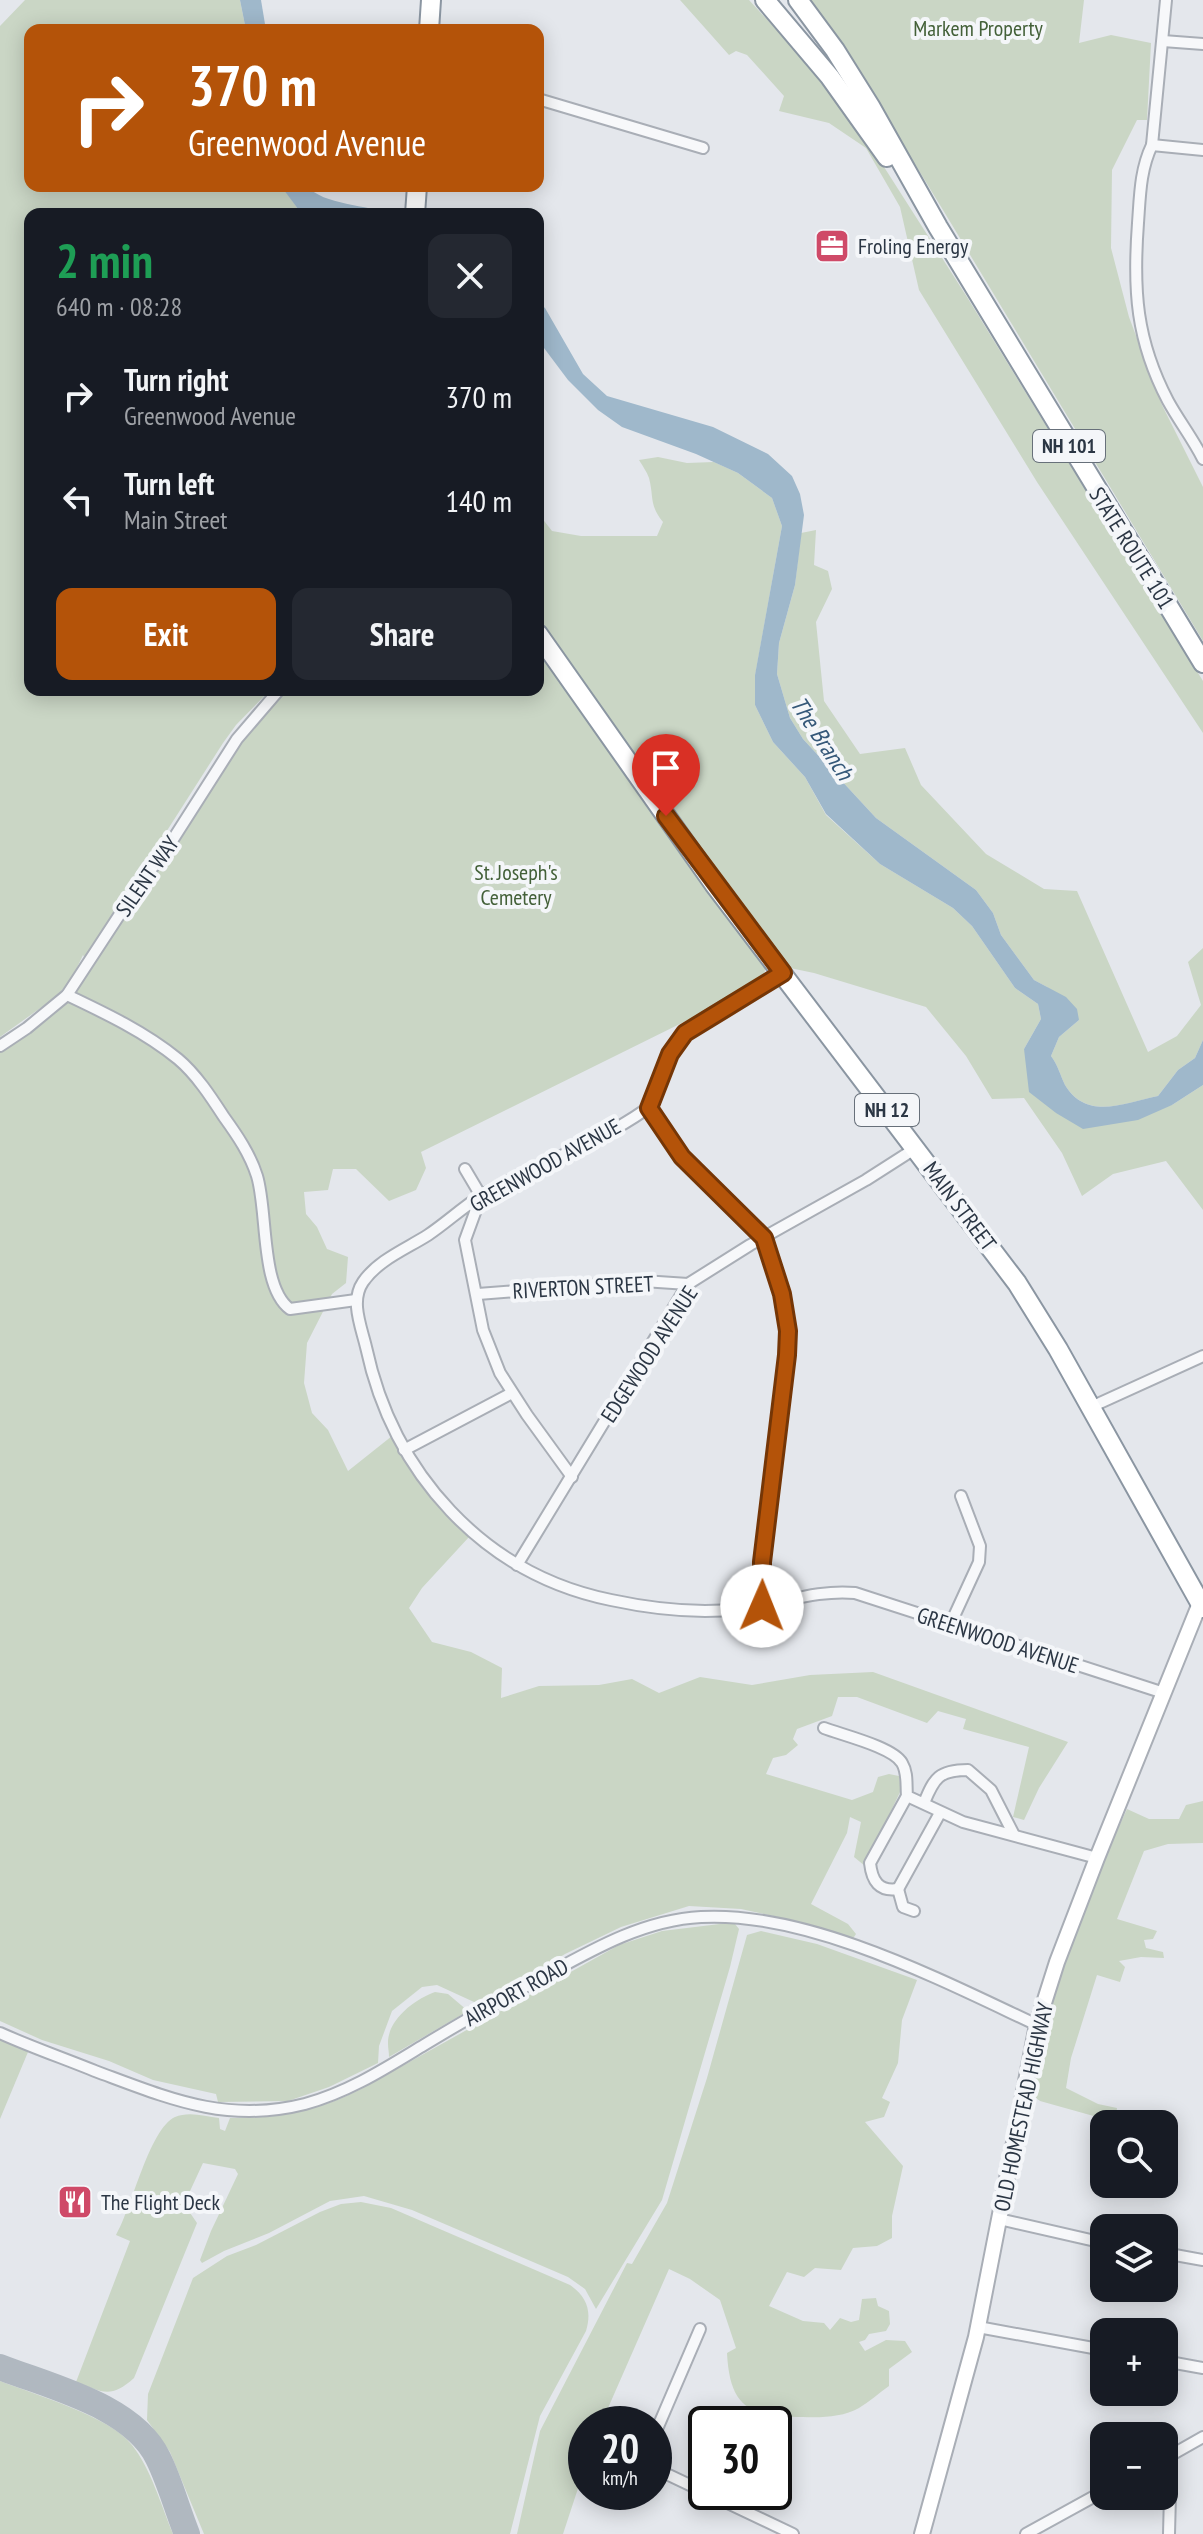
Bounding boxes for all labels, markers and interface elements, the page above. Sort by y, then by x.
park label: Markem Property [913,14,1043,42]
text: 370 m [188,49,317,121]
icon: right [56,56,160,160]
text: Greenwood Avenue [188,119,426,166]
office icon: Froling Energy [813,227,851,265]
text: 2 min [56,229,153,291]
place label: Froling Energy [858,232,969,260]
button: close [428,234,512,318]
text: 640 m · 08:28 [56,290,182,323]
text: Turn right [124,360,228,399]
icon: right [56,374,100,418]
text: 370 m [446,377,512,416]
text: Greenwood Avenue [124,399,296,432]
road number: NH 101 [1033,430,1105,462]
text: Turn left [124,464,214,503]
icon: left [56,478,100,522]
text: 140 m [446,481,512,520]
street label: STATE ROUTE 101 [1083,482,1181,614]
text: Main Street [124,503,227,536]
button: Exit [56,588,276,680]
button: Share [292,588,512,680]
water label: The Branch [784,690,861,787]
pin [632,734,700,816]
icon: arrive [644,746,688,790]
street label: SILENT WAY [109,830,185,922]
park label: St. Joseph's Cemetery [474,858,558,911]
road number: NH 12 [855,1094,919,1126]
street label: GREENWOOD AVENUE [465,1112,625,1218]
street label: MAIN STREET [917,1156,1003,1256]
street label: RIVERTON STREET [512,1269,654,1305]
street label: EDGEWOOD AVENUE [594,1280,704,1428]
position arrow [720,1564,804,1648]
street label: GREENWOOD AVENUE [914,1601,1082,1679]
street label: AIRPORT ROAD [459,1952,573,2032]
street label: OLD HOMESTEAD HIGHWAY [987,2000,1059,2214]
map controls [1090,2110,1178,2510]
button: search [1090,2110,1178,2198]
restaurant icon: The Flight Deck [56,2183,94,2221]
place label: The Flight Deck [101,2188,220,2216]
button: layers [1090,2214,1178,2302]
button: + [1090,2318,1178,2406]
speed limit sign: 30 [688,2406,792,2510]
text: 20 [601,2422,639,2474]
button: − [1090,2422,1178,2510]
text: km/h [602,2465,638,2491]

